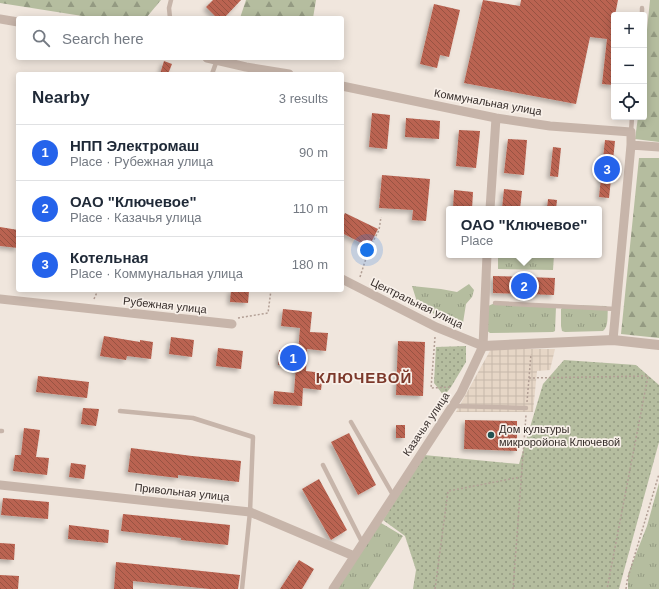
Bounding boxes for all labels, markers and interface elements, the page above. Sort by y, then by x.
map controls [611,12,647,120]
button: + [611,12,647,48]
search box [16,16,344,60]
icon: search [30,27,52,49]
text: Search here [62,30,144,47]
button: − [611,48,647,84]
button: locate [611,84,647,120]
street label: Коммунальная улица [433,87,544,118]
text: Nearby [32,88,90,107]
text: 3 results [279,91,328,106]
text: НПП Электромаш [70,137,199,154]
text: 1 [41,145,49,160]
text: 90 m [299,145,328,160]
text: Place · Рубежная улица [70,154,213,169]
pin: 3 [594,154,620,184]
text: ОАО "Ключевое" [70,193,197,210]
text: 2 [41,201,49,216]
text: 110 m [293,201,328,216]
popup [446,206,602,258]
text: Place · Казачья улица [70,210,202,225]
text: ОАО "Ключевое" [461,216,587,233]
text: Place [461,233,493,248]
your location [357,240,377,260]
text: Котельная [70,249,149,266]
text: 3 [41,257,49,272]
text: 180 m [292,257,328,272]
text: Place · Коммунальная улица [70,266,243,281]
pin: 2 [511,271,537,301]
street label: Центральная улица [369,275,466,331]
street label: Рубежная улица [123,295,208,315]
pin: 1 [280,343,306,373]
district label: КЛЮЧЕВОЙ [316,369,412,386]
street label: Казачья улица [400,389,452,458]
place label: Дом культуры микроройона Ключевой [499,423,620,448]
marker: Дом культуры микроройона Ключевой [486,430,496,440]
street label: Привольная улица [134,481,231,503]

